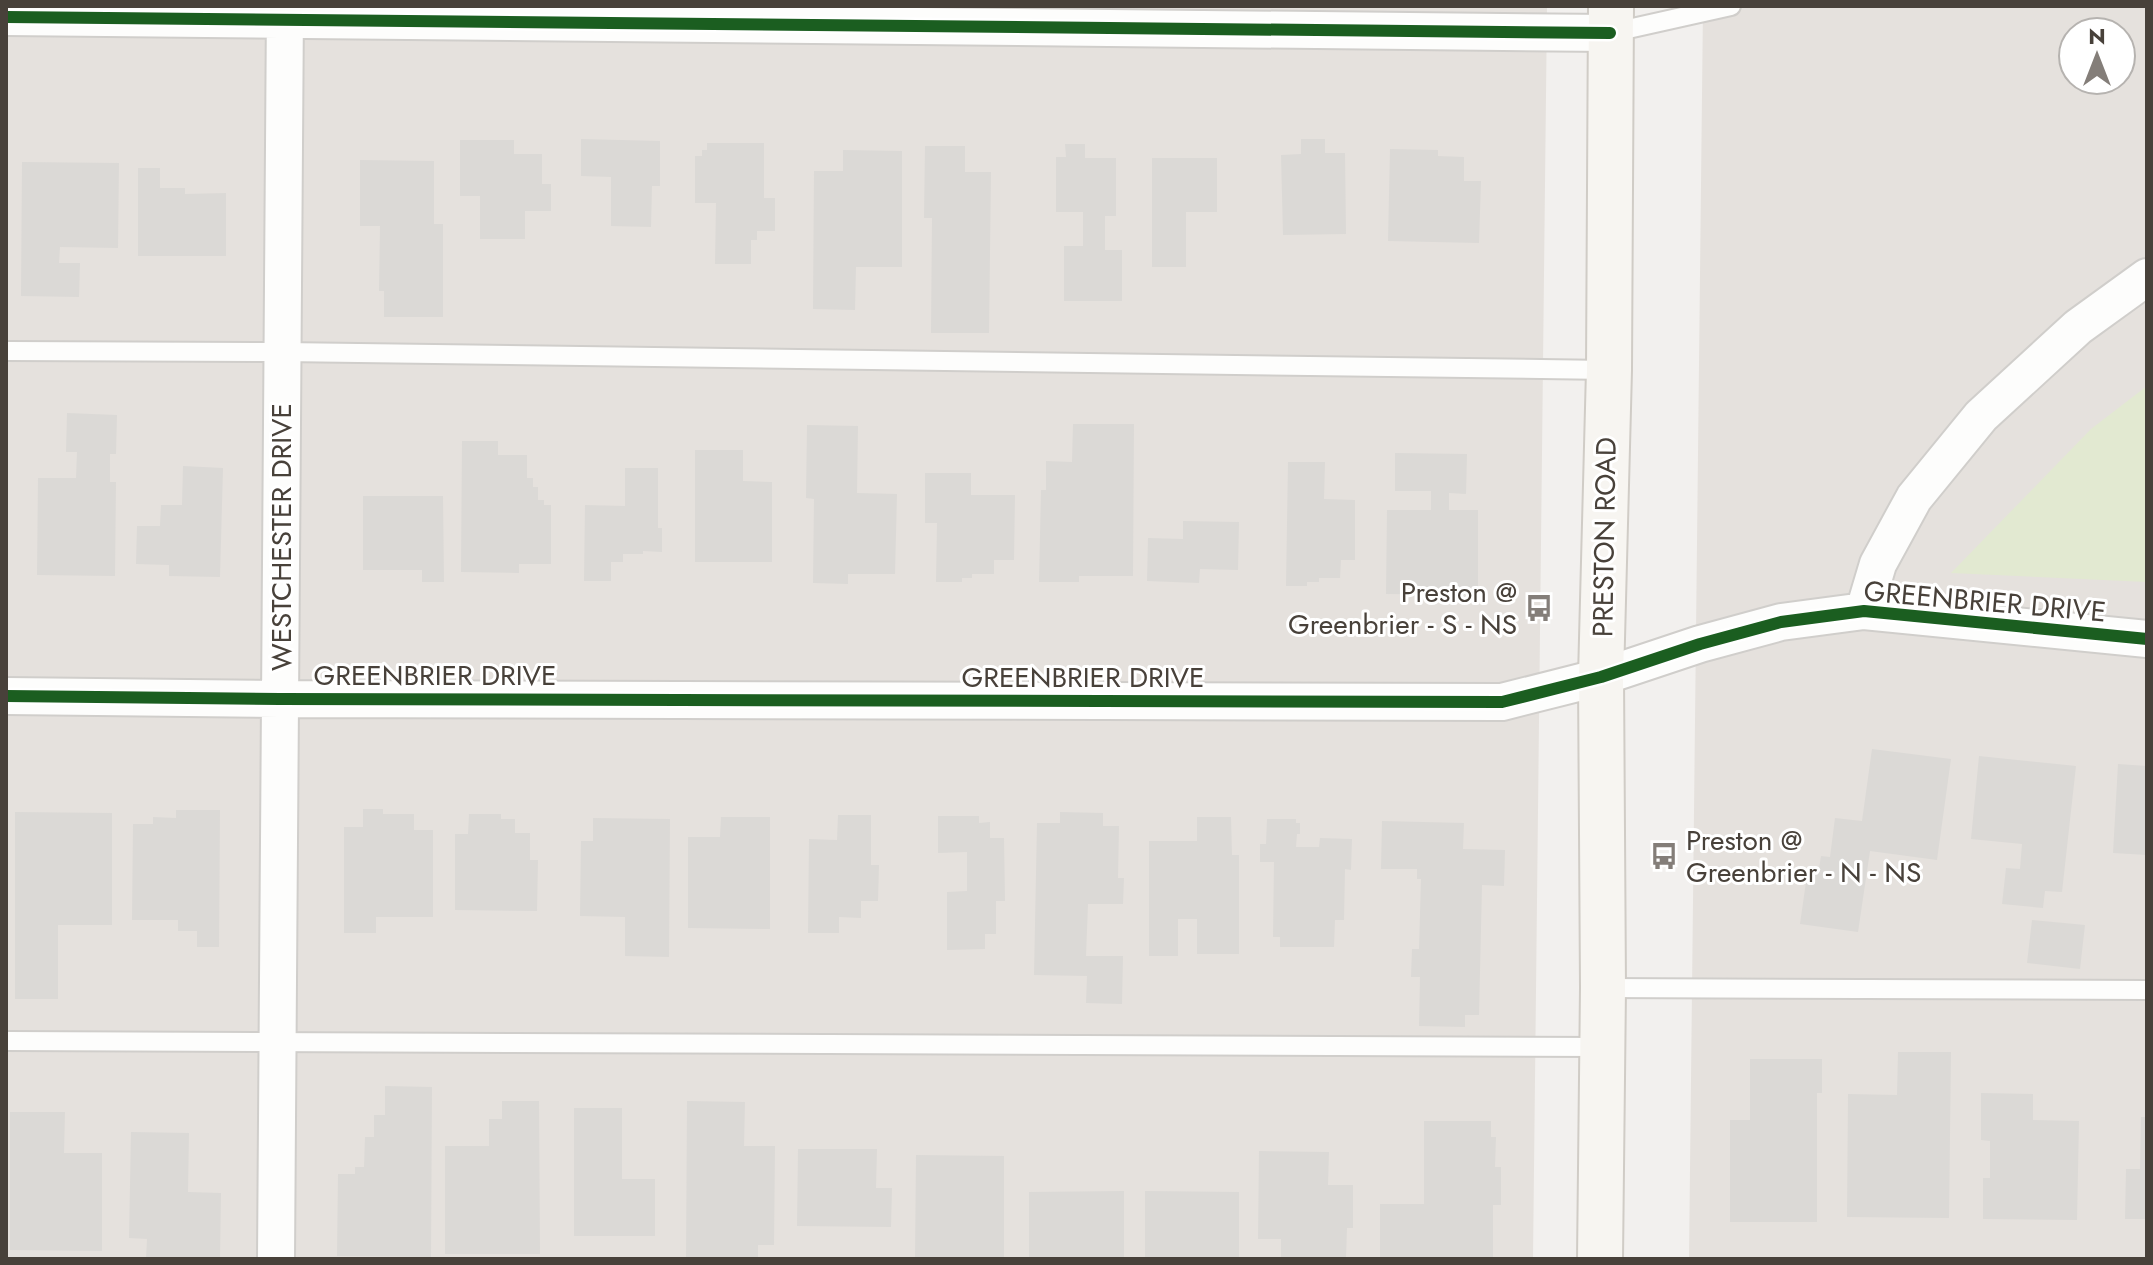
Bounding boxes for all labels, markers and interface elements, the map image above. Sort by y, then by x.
north arrow [2057,16,2137,96]
text: N [2088,20,2106,52]
street label: WESTCHESTER DRIVE [261,403,302,671]
street label: PRESTON ROAD [1582,437,1627,637]
street label: GREENBRIER DRIVE [1862,570,2108,633]
place label: Preston @ Greenbrier - S - NS [1288,572,1517,645]
bus stop icon: Preston @ Greenbrier - S - NS [1524,593,1554,623]
street label: GREENBRIER DRIVE [314,655,557,696]
street label: GREENBRIER DRIVE [962,657,1205,698]
place label: Preston @ Greenbrier - N - NS [1686,820,1921,893]
bus stop icon: Preston @ Greenbrier - N - NS [1649,841,1679,871]

